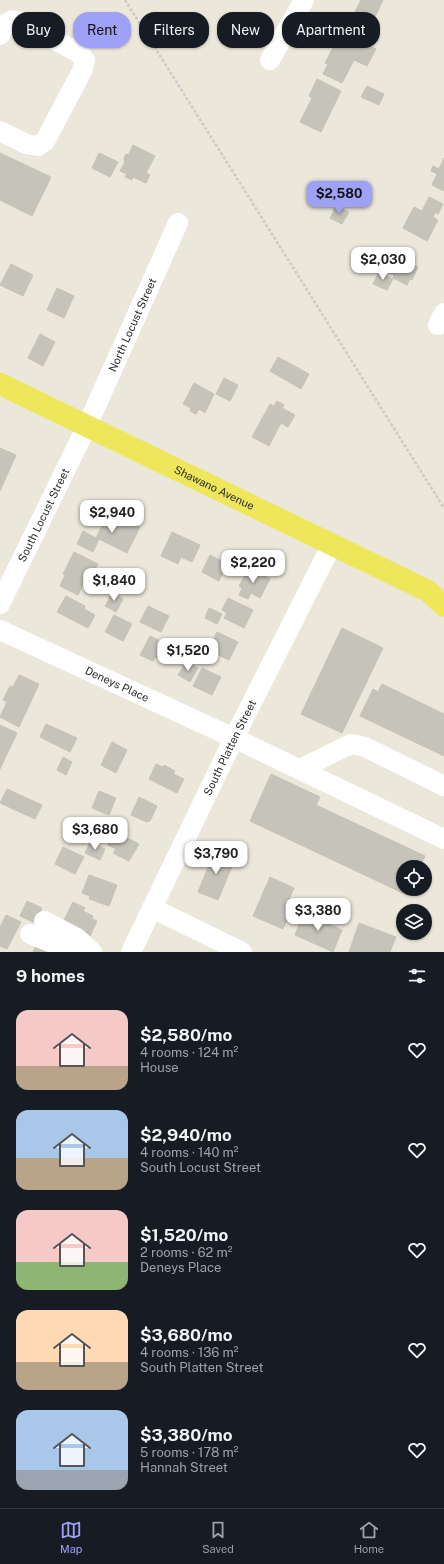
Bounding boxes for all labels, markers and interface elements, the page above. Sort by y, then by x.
chip: Buy [12,12,65,48]
chip: Rent [73,12,131,48]
chip: Filters [139,12,209,48]
chip: New [217,12,274,48]
chip: Apartment [282,12,380,48]
pin: $2,580 [306,181,372,215]
text: $2,580 [316,186,362,201]
pin: $2,030 [350,247,416,281]
text: $2,030 [360,252,406,267]
street label: North Locust Street [106,276,159,373]
street label: Shawano Avenue [172,463,256,512]
street label: South Locust Street [16,466,71,564]
pin: $2,940 [79,500,145,534]
text: $2,940 [89,505,135,520]
pin: $2,220 [220,550,286,584]
text: $2,220 [230,555,276,570]
pin: $1,840 [81,568,147,602]
text: $1,840 [92,573,136,588]
pin: $1,520 [155,638,221,672]
text: $1,520 [166,643,210,658]
street label: Deneys Place [83,664,151,704]
street label: South Platten Street [201,698,258,797]
pin: $3,680 [62,817,128,851]
text: $3,680 [72,822,118,837]
pin: $3,790 [183,841,249,875]
text: $3,790 [194,846,238,861]
map controls [396,860,432,940]
button: locate [396,860,432,896]
pin: $3,380 [285,898,351,932]
text: $3,380 [295,903,341,918]
button: layers [396,904,432,940]
icon: filters [406,965,428,987]
text: 9 homes [16,966,85,986]
text: $2,580/mo [140,1025,232,1045]
icon: home [48,1026,96,1074]
icon: heart [406,1039,428,1061]
text: 4 rooms · 124 m² [140,1045,238,1060]
text: House [140,1060,179,1075]
text: $2,940/mo [140,1125,232,1145]
icon: home [48,1126,96,1174]
icon: heart [406,1139,428,1161]
text: 4 rooms · 140 m² [140,1145,239,1160]
text: South Locust Street [140,1160,261,1175]
text: $1,520/mo [140,1225,228,1245]
icon: home [48,1226,96,1274]
icon: heart [406,1239,428,1261]
text: 2 rooms · 62 m² [140,1245,233,1260]
text: Deneys Place [140,1260,221,1275]
text: $3,680/mo [140,1325,233,1345]
icon: home [48,1326,96,1374]
icon: heart [406,1339,428,1361]
text: 4 rooms · 136 m² [140,1345,239,1360]
text: South Platten Street [140,1360,264,1375]
text: $3,380/mo [140,1425,233,1445]
icon: home [48,1426,96,1474]
icon: heart [406,1439,428,1461]
text: 5 rooms · 178 m² [140,1445,239,1460]
text: Hannah Street [140,1460,228,1475]
tab: Map [60,1519,82,1555]
tab: Saved [202,1519,234,1555]
tab: Home [354,1519,384,1555]

